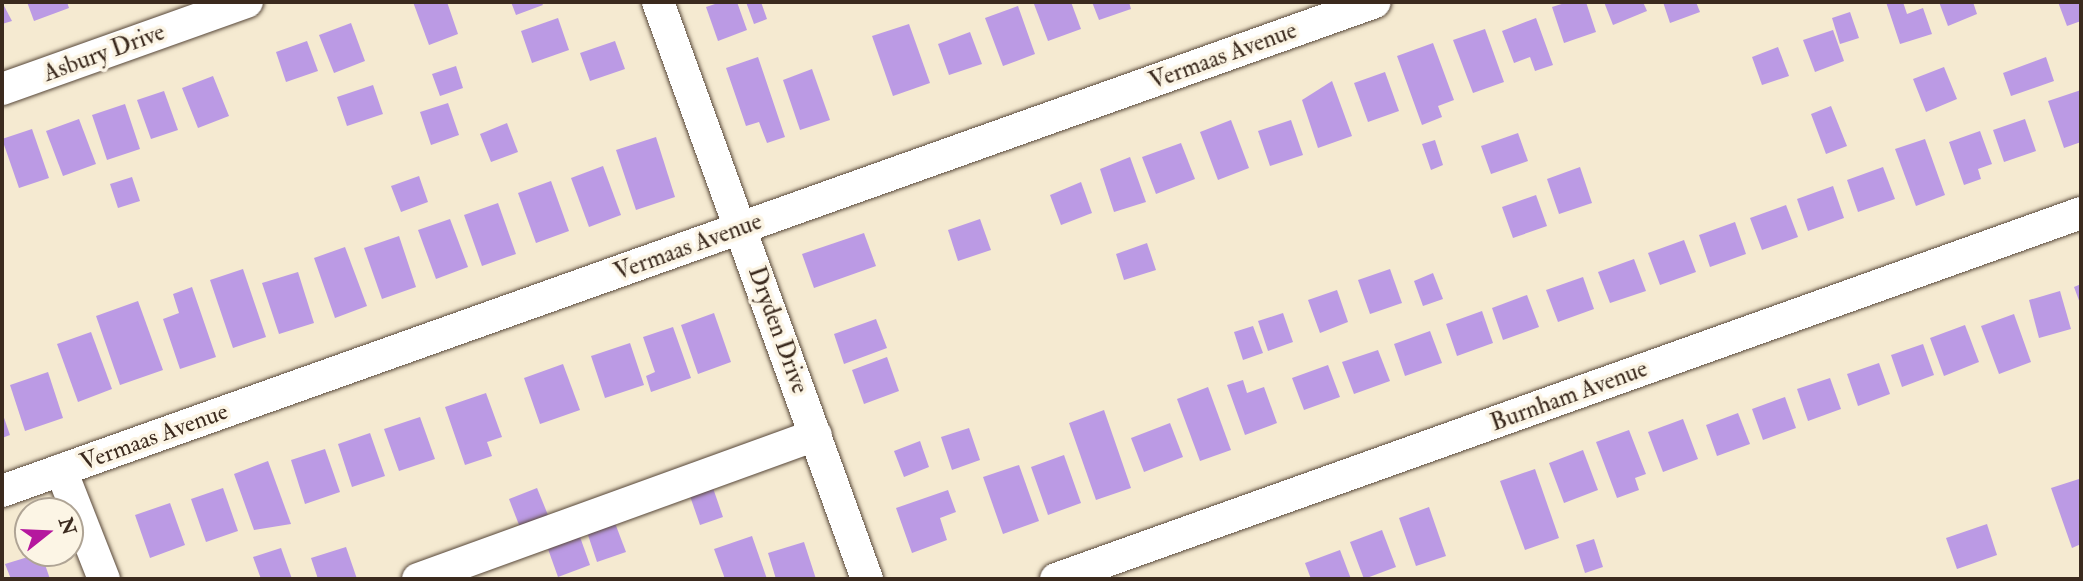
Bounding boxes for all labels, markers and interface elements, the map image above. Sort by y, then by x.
street label: Vermaas Avenue [1145,16,1301,96]
street label: Asbury Drive [39,18,169,88]
street label: Vermaas Avenue [610,207,766,287]
street label: Dryden Drive [742,263,814,397]
street label: Burnham Avenue [1487,354,1651,438]
street label: Vermaas Avenue [76,397,232,477]
north arrow [14,497,84,567]
text: N [53,514,81,538]

